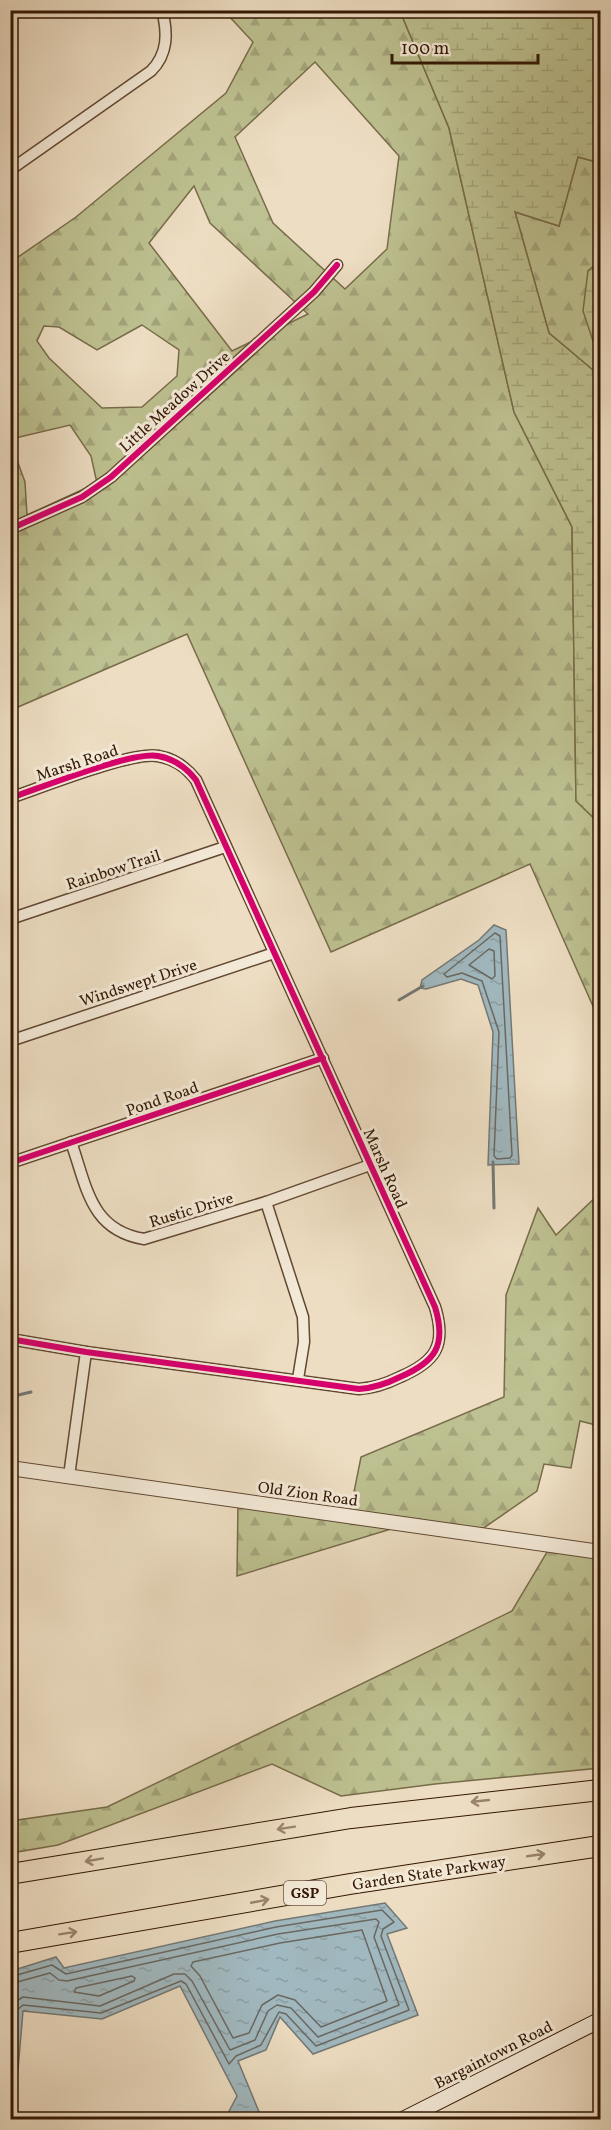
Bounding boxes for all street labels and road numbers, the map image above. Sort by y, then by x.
street label: Little Meadow Drive [115,347,236,458]
street label: Marsh Road [34,740,122,788]
street label: Rainbow Trail [64,845,164,897]
street label: Windswept Drive [77,955,200,1013]
street label: Pond Road [123,1077,202,1123]
street label: Marsh Road [357,1125,412,1212]
street label: Rustic Drive [147,1188,236,1234]
street label: Old Zion Road [256,1477,359,1513]
street label: Garden State Parkway [351,1851,508,1897]
road number: GSP [284,1881,326,1905]
street label: Bargaintown Road [431,2016,557,2095]

